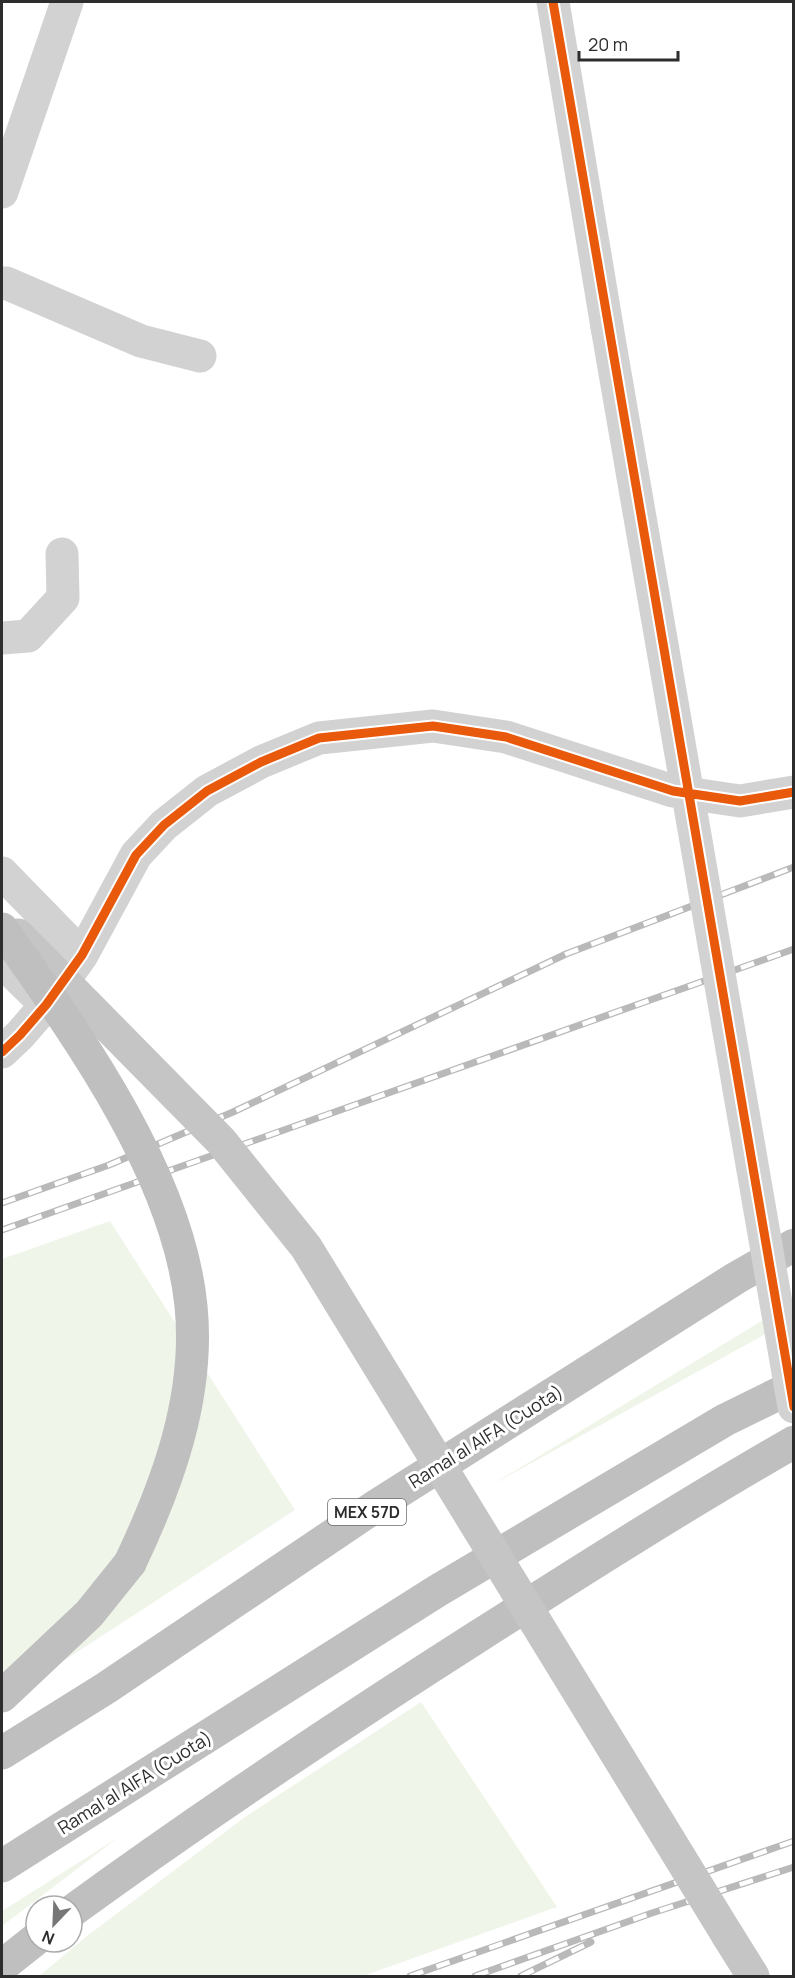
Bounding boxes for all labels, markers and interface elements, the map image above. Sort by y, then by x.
scale bar [579,24,678,62]
text: 20 m [588,32,628,56]
street label: Ramal al AIFA (Cuota) [404,1379,567,1493]
road number: MEX 57D [328,1499,406,1525]
street label: Ramal al AIFA (Cuota) [53,1725,216,1839]
north arrow [24,1894,84,1954]
text: N [39,1925,58,1950]

